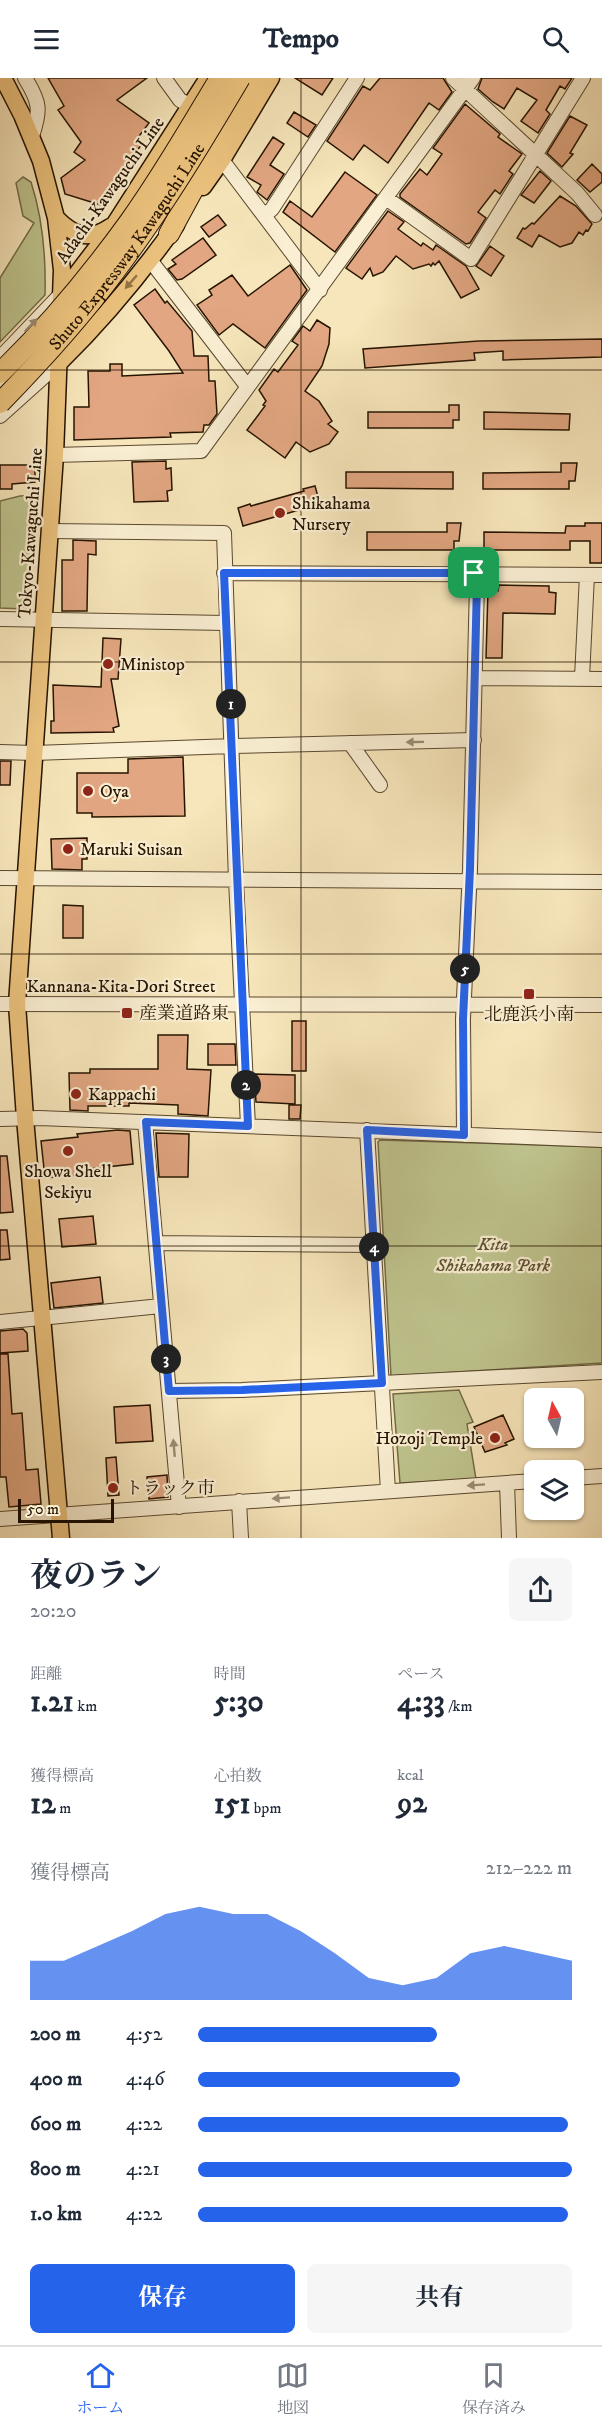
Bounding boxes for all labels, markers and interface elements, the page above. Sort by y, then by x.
text: Tempo [263,22,339,56]
icon: menu [30,23,63,56]
icon: search [539,23,572,56]
street label: Adachi-Kawaguchi Line [52,113,170,268]
street label: Shuto Expressway Kawaguchi Line [45,139,210,355]
one-way arrow [125,274,138,289]
one-way arrow [24,319,38,333]
street label: Tokyo-Kawaguchi Line [14,447,48,619]
place label: Shikahama Nursery [292,493,371,536]
marker: Shikahama Nursery [273,506,287,520]
pin [448,547,499,598]
icon: arrive [457,556,490,589]
place label: Ministop [120,654,185,676]
marker: Ministop [101,657,115,671]
pin: 1 [216,689,246,719]
text: 1 [228,694,234,714]
one-way arrow [406,737,425,746]
place label: Oya [100,781,129,803]
marker: Oya [81,784,95,798]
place label: Maruki Suisan [80,839,183,861]
marker: Maruki Suisan [61,842,75,856]
pin: 5 [450,954,480,984]
text: 5 [461,959,469,979]
street label: Kannana-Kita-Dori Street [27,976,216,998]
marker: 北鹿浜小南 [522,987,536,1001]
place label: 産業道路東 [139,1003,229,1025]
place label: 北鹿浜小南 [484,1004,574,1026]
marker: 産業道路東 [120,1006,134,1020]
pin: 2 [231,1070,261,1100]
text: 2 [242,1075,250,1095]
place label: Kappachi [88,1084,156,1106]
marker: Kappachi [69,1087,83,1101]
marker: Showa Shell Sekiyu [61,1144,75,1158]
place label: Showa Shell Sekiyu [24,1161,112,1204]
pin: 4 [359,1232,389,1262]
park label: Kita Shikahama Park [435,1234,550,1277]
text: 4 [369,1237,379,1257]
pin: 3 [151,1344,181,1374]
text: 3 [163,1349,169,1369]
north arrow [524,1388,584,1448]
map controls [524,1388,584,1520]
place label: Hozoji Temple [376,1428,483,1450]
marker: Hozoji Temple [488,1431,502,1445]
one-way arrow [169,1439,179,1458]
button: layers [524,1460,584,1520]
place label: トラック市 [125,1478,215,1500]
one-way arrow [466,1480,485,1490]
marker: トラック市 [106,1481,120,1495]
one-way arrow [272,1493,291,1503]
scale bar [18,1496,114,1524]
text: 50 m [27,1499,59,1519]
text: 夜のラン [30,1556,162,1597]
button: share [509,1558,572,1621]
text: 20:20 [30,1599,76,1624]
text: 距離 [30,1664,62,1684]
text: 時間 [214,1664,246,1684]
text: ペース [397,1664,445,1684]
text: 1.21 [30,1684,74,1721]
text: 5:30 [214,1684,264,1721]
text: 4:33 [397,1684,445,1721]
text: km [74,1696,97,1716]
text: /km [445,1696,473,1716]
text: kcal [397,1765,424,1785]
text: 獲得標高 [30,1766,94,1786]
text: 心拍数 [214,1766,262,1786]
text: 92 [397,1785,427,1822]
text: 12 [30,1786,56,1823]
text: 151 [214,1786,250,1823]
text: m [56,1798,71,1818]
text: bpm [250,1798,281,1818]
text: 212–222 m [486,1856,572,1881]
text: 獲得標高 [30,1861,110,1886]
text: 200 m [30,2022,81,2047]
text: 4:52 [126,2022,163,2047]
text: 400 m [30,2067,82,2092]
text: 4:46 [126,2067,165,2092]
text: 600 m [30,2112,81,2137]
text: 4:22 [126,2112,162,2137]
text: 800 m [30,2157,81,2182]
text: 4:21 [126,2157,160,2182]
text: 1.0 km [30,2202,82,2227]
text: 4:22 [126,2202,162,2227]
button: 保存 [30,2264,295,2333]
button: 共有 [307,2264,572,2333]
tab: ホーム [76,2359,124,2418]
tab: 地図 [276,2359,309,2418]
tab: 保存済み [462,2359,526,2418]

